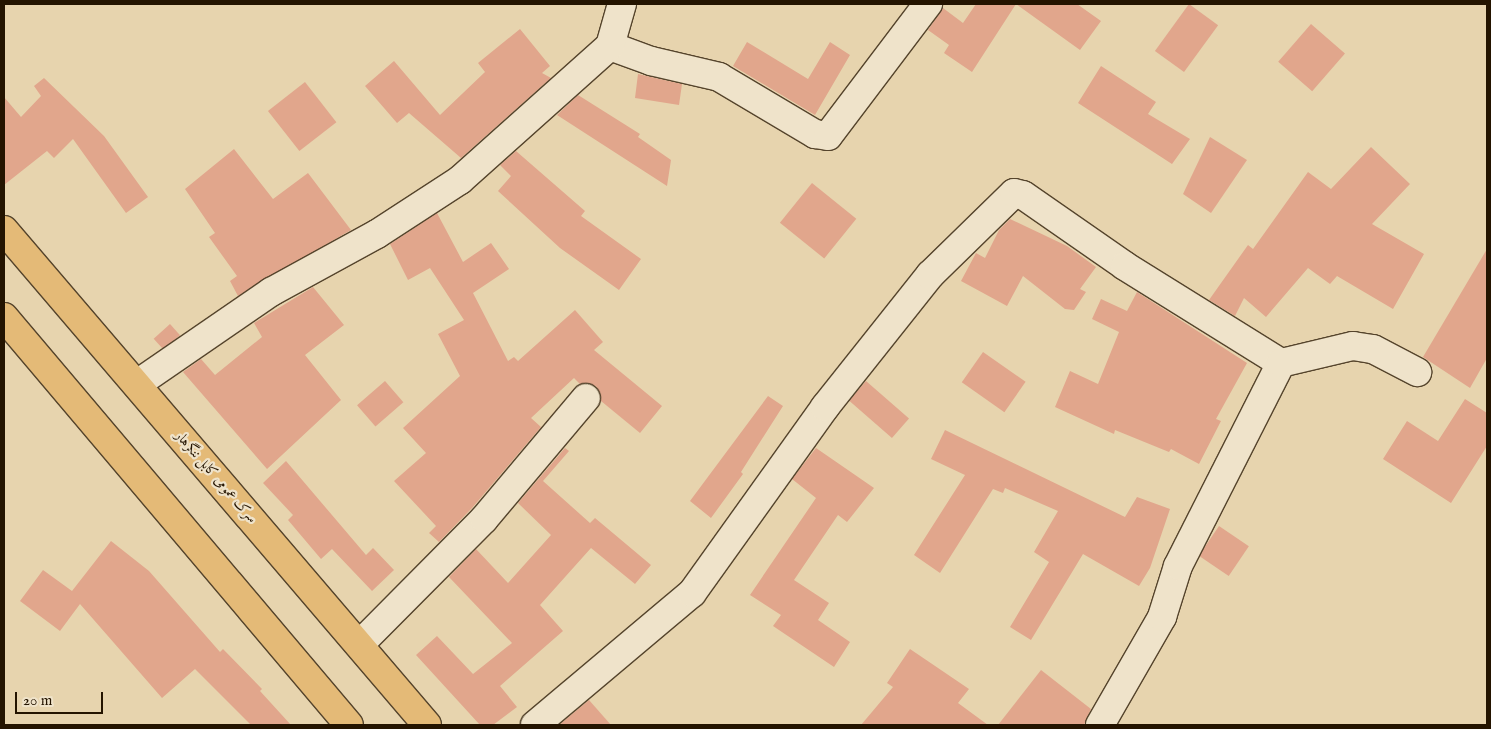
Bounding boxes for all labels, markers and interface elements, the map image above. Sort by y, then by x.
street label: سرک عمومی کابل ننگرهار [171,428,261,526]
scale bar [18,682,105,714]
text: 20 m [23,691,52,710]

